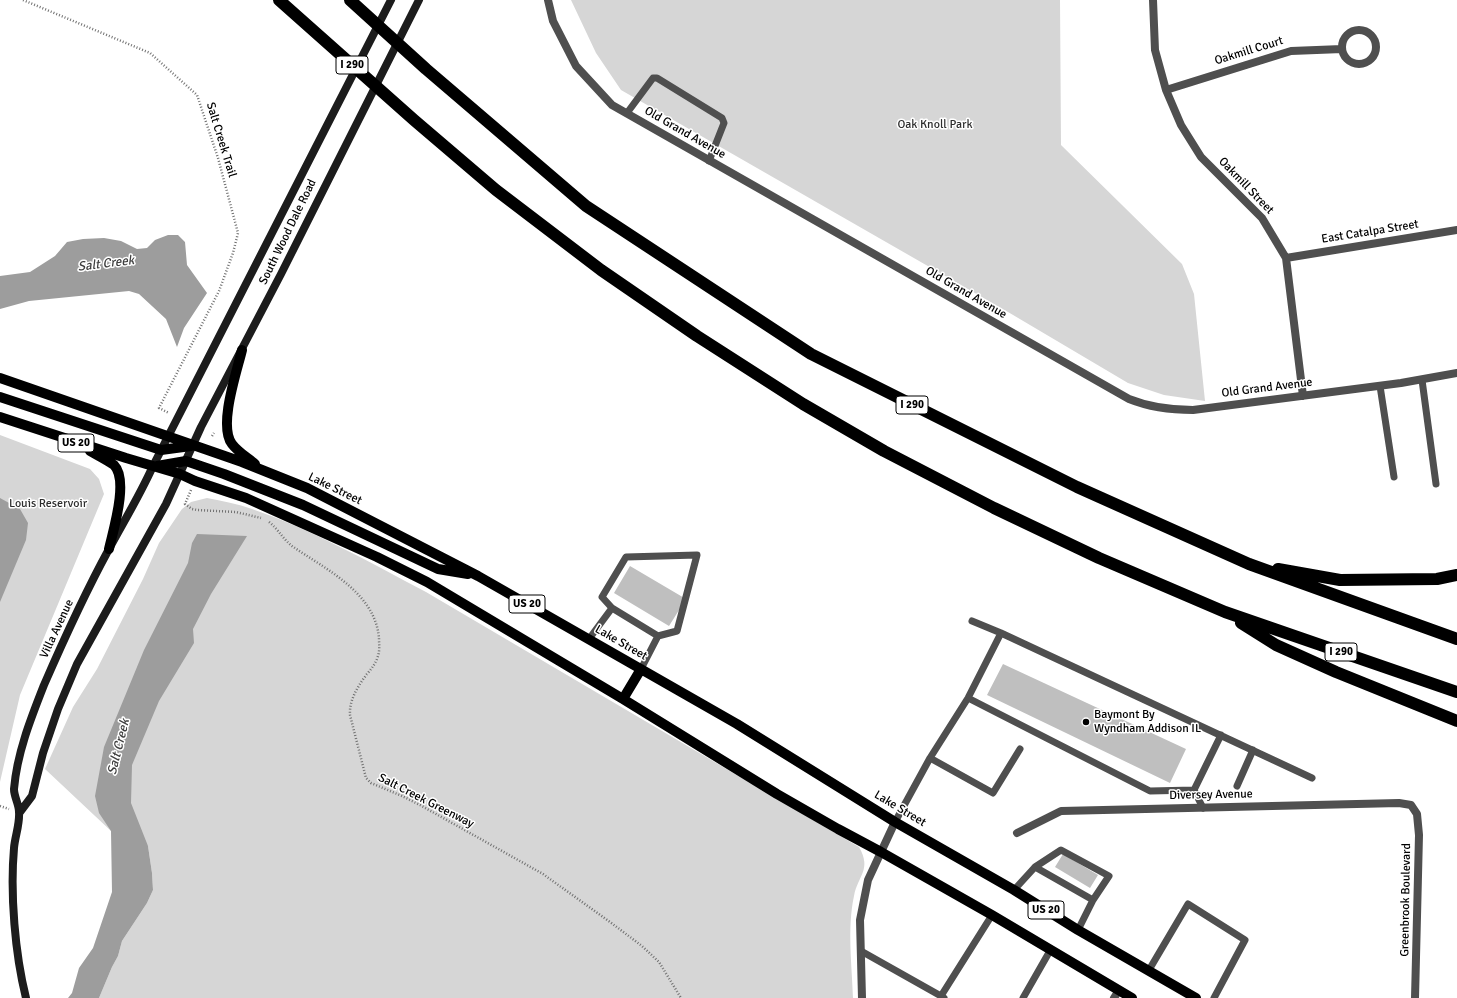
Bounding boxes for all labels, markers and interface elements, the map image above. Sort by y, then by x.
street label: Oakmill Court [1213,34,1285,68]
road number: I 290 [336,56,368,74]
street label: Salt Creek Trail [203,101,239,179]
street label: Old Grand Avenue [642,104,728,162]
park label: Oak Knoll Park [897,118,973,132]
street label: Oakmill Street [1215,155,1277,217]
street label: South Wood Dale Road [256,177,320,287]
street label: East Catalpa Street [1320,217,1420,247]
water label: Salt Creek [77,253,135,275]
street label: Old Grand Avenue [923,264,1009,322]
street label: Old Grand Avenue [1221,375,1313,401]
road number: I 290 [896,396,928,414]
road number: US 20 [58,434,94,452]
street label: Lake Street [306,470,364,508]
park label: Louis Reservoir [9,497,87,511]
road number: US 20 [509,595,545,613]
street label: Villa Avenue [37,597,77,661]
street label: Lake Street [592,622,650,664]
road number: I 290 [1325,643,1357,661]
place label: Baymont By Wyndham Addison IL [1094,708,1201,736]
marker: Baymont By Wyndham Addison IL [1081,717,1091,727]
water label: Salt Creek [105,718,133,776]
street label: Salt Creek Greenway [376,771,476,831]
street label: Diversey Avenue [1169,787,1253,803]
street label: Lake Street [871,788,929,830]
street label: Greenbrook Boulevard [1398,843,1414,957]
road number: US 20 [1028,901,1064,919]

